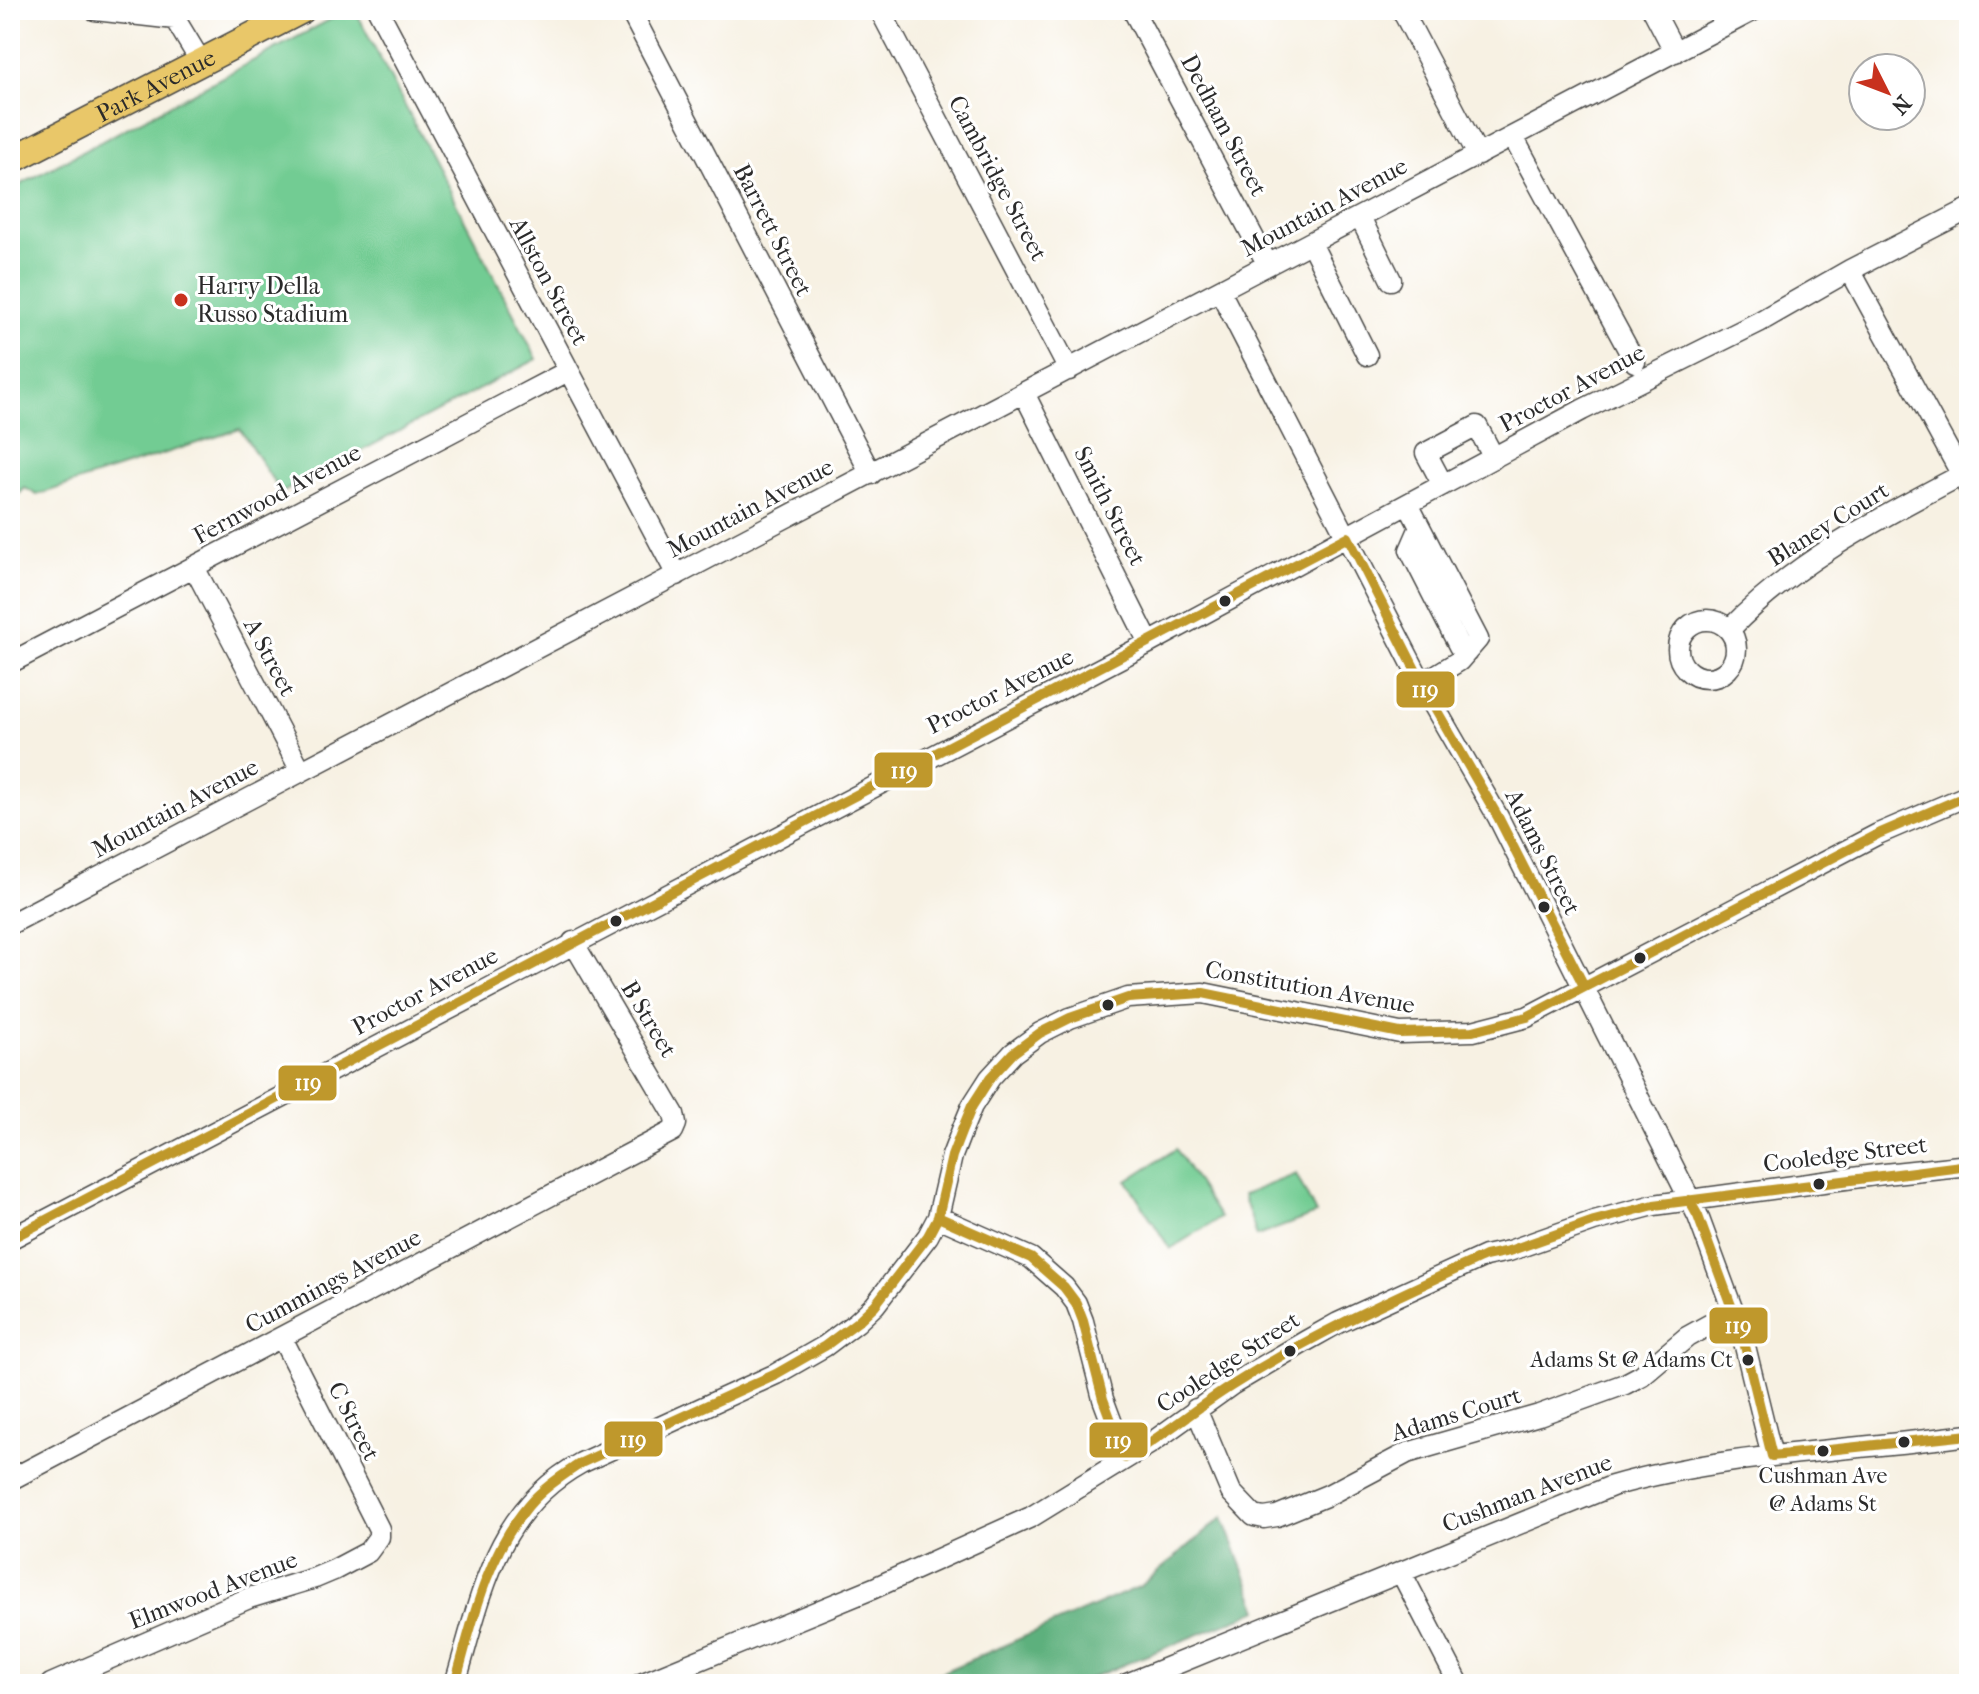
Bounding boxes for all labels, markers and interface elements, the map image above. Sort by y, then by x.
street label: Park Avenue [91,43,220,128]
street label: Dedham Street [1175,49,1273,201]
north arrow [1847,52,1927,132]
text: N [1886,90,1916,120]
street label: Cambridge Street [943,91,1053,266]
street label: Mountain Avenue [1236,151,1412,263]
street label: Barrett Street [728,159,818,301]
street label: Allston Street [503,211,595,350]
place label: Harry Della Russo Stadium [197,272,348,328]
marker: Harry Della Russo Stadium [172,291,190,309]
street label: Proctor Avenue [1494,338,1650,438]
street label: Fernwood Avenue [188,438,366,550]
street label: Smith Street [1068,442,1152,571]
street label: Mountain Avenue [662,452,838,564]
street label: Blaney Court [1762,476,1894,572]
unlabelled marker [1217,593,1233,609]
street label: A Street [237,612,302,701]
street label: Proctor Avenue [922,642,1078,740]
line badge: 119 [1395,670,1456,709]
text: 119 [1411,677,1439,703]
line badge: 119 [873,751,934,789]
street label: Mountain Avenue [87,752,263,864]
text: 119 [890,758,918,784]
street label: Adams Street [1499,784,1587,920]
unlabelled marker [1536,899,1552,915]
unlabelled marker [608,913,624,929]
street label: Proctor Avenue [347,941,503,1041]
unlabelled marker [1632,950,1648,966]
street label: Constitution Avenue [1203,955,1417,1019]
street label: B Street [615,976,683,1063]
unlabelled marker [1100,997,1116,1013]
line badge: 119 [277,1064,338,1102]
text: 119 [294,1070,322,1096]
street label: Cooledge Street [1761,1130,1929,1178]
unlabelled marker [1811,1176,1827,1192]
street label: Cummings Avenue [240,1223,426,1339]
street label: Cooledge Street [1151,1305,1305,1419]
line badge: 119 [1708,1306,1769,1345]
text: 119 [1724,1313,1752,1339]
unlabelled marker [1282,1343,1298,1359]
place label: Adams St @ Adams Ct [1529,1347,1733,1373]
marker: Adams St @ Adams Ct [1740,1352,1756,1368]
street label: C Street [322,1377,386,1465]
street label: Adams Court [1387,1381,1525,1447]
line badge: 119 [603,1420,664,1458]
line badge: 119 [1088,1421,1149,1459]
text: 119 [619,1427,647,1453]
text: 119 [1104,1428,1132,1454]
unlabelled marker [1896,1434,1912,1450]
marker: Cushman Ave @ Adams St [1815,1443,1831,1459]
street label: Cushman Avenue [1438,1448,1616,1538]
place label: Cushman Ave @ Adams St [1759,1463,1888,1517]
street label: Elmwood Avenue [125,1545,301,1635]

